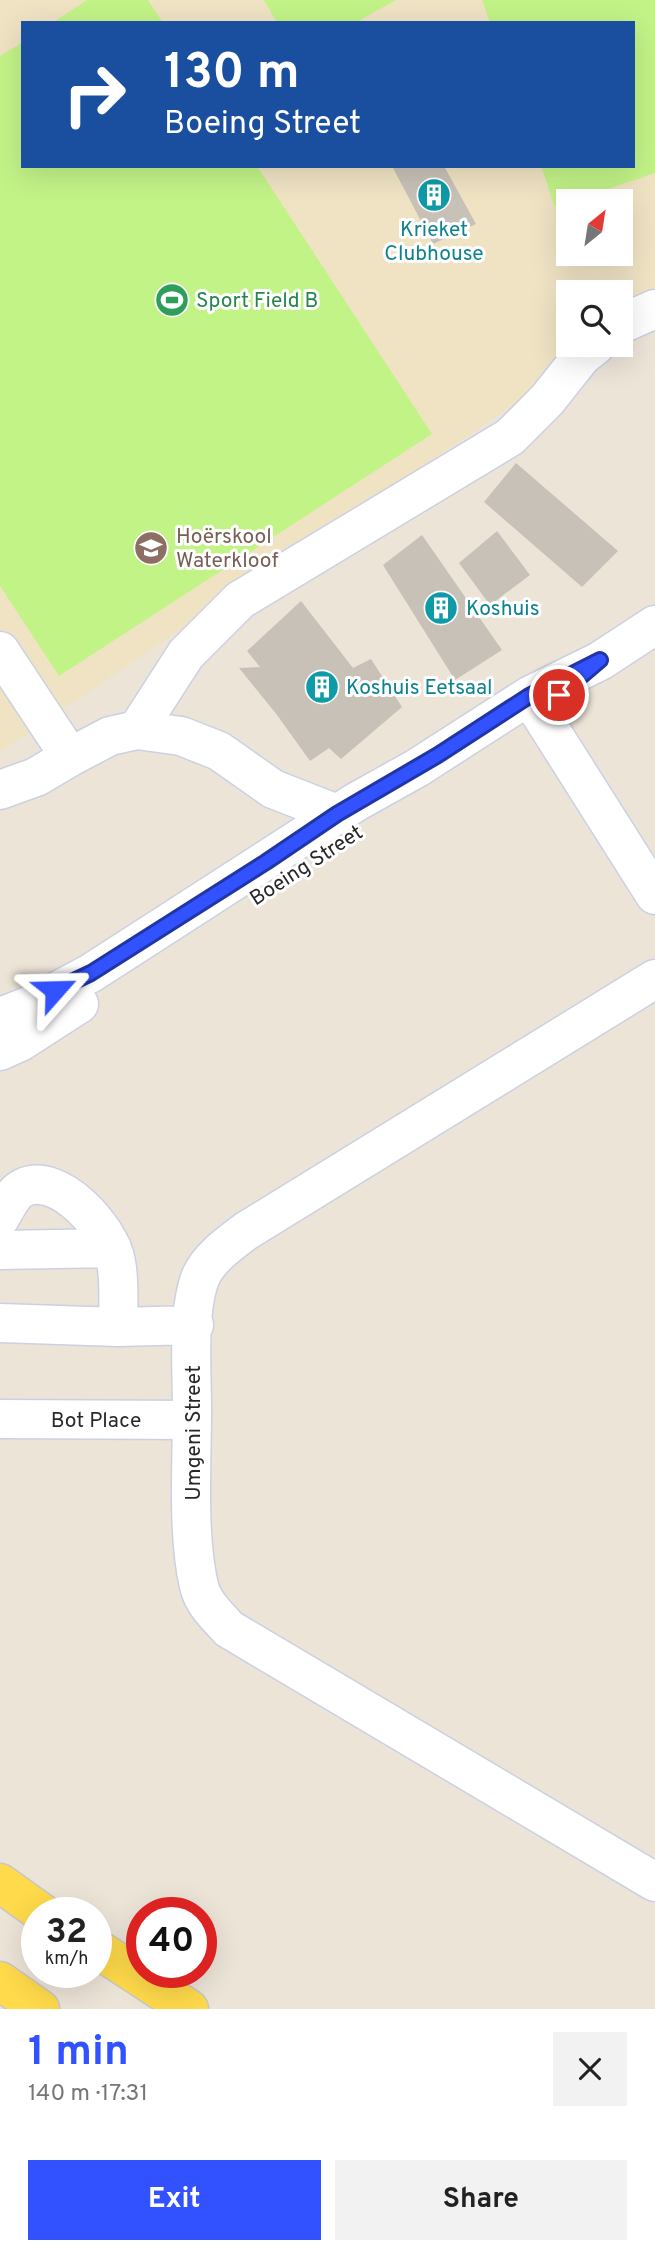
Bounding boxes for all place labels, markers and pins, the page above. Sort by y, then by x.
building icon: Krieket Clubhouse [415,176,453,214]
place label: Krieket Clubhouse [384,217,484,268]
sports icon: Sport Field B [153,281,191,319]
place label: Sport Field B [196,288,318,315]
place label: Hoërskool Waterkloof [176,524,278,575]
school or university icon: Hoërskool Waterkloof [132,529,170,567]
building icon: Koshuis [422,589,460,627]
place label: Koshuis [466,596,540,623]
pin [529,665,589,725]
building icon: Koshuis Eetsaal [303,668,341,706]
place label: Koshuis Eetsaal [346,675,492,702]

